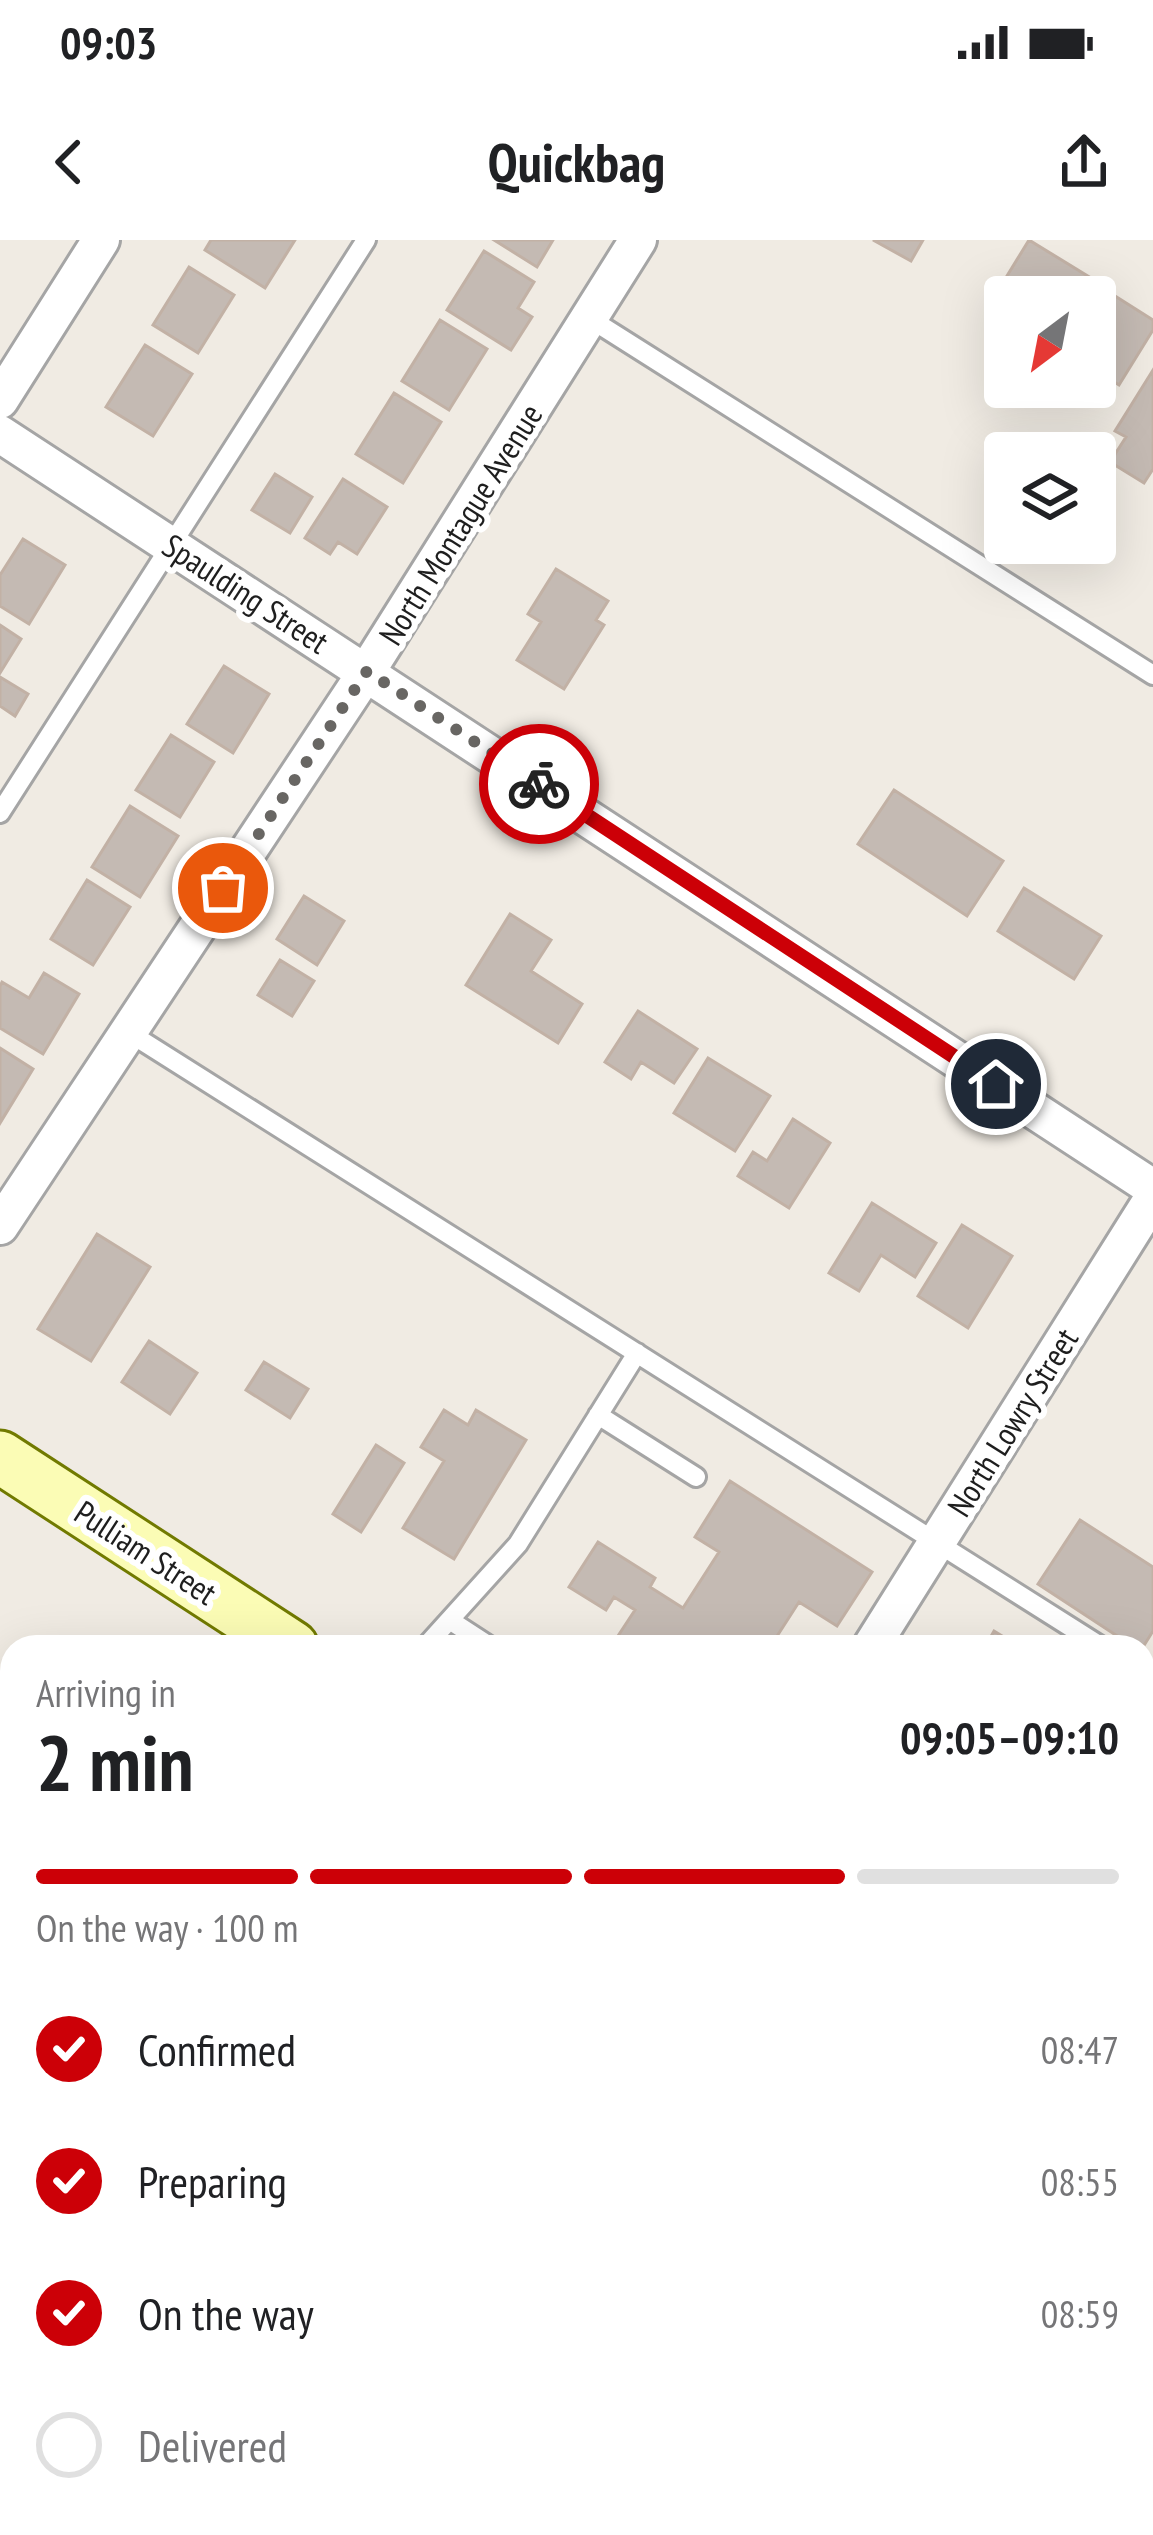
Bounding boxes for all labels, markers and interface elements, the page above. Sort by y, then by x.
text: 09:03 [60,13,157,71]
text: Quickbag [488,127,665,197]
icon: back [36,129,102,195]
icon: share [1051,129,1117,195]
north arrow [984,276,1116,408]
map controls [984,276,1116,564]
street label: North Montague Avenue [369,395,551,653]
button: layers [984,432,1116,564]
street label: Spaulding Street [155,523,337,663]
courier [479,724,599,844]
icon: bike [506,751,572,817]
pin [172,837,274,939]
icon: bag [190,855,256,921]
pin [945,1033,1047,1135]
icon: home [963,1051,1029,1117]
street label: North Lowry Street [937,1320,1087,1524]
street label: Pulliam Street [67,1490,225,1614]
text: Arriving in [36,1667,176,1718]
text: 09:05–09:10 [900,1708,1119,1766]
text: 2 min [36,1712,194,1813]
text: On the way · 100 m [36,1902,298,1953]
icon: check [36,2016,102,2082]
text: Confirmed [138,2020,296,2078]
text: 08:47 [1041,2024,1119,2075]
icon: check [36,2148,102,2214]
text: Preparing [138,2152,287,2210]
text: 08:55 [1041,2156,1119,2207]
icon: check [36,2280,102,2346]
text: On the way [138,2284,314,2342]
text: 08:59 [1041,2288,1119,2339]
text: Delivered [138,2416,287,2474]

